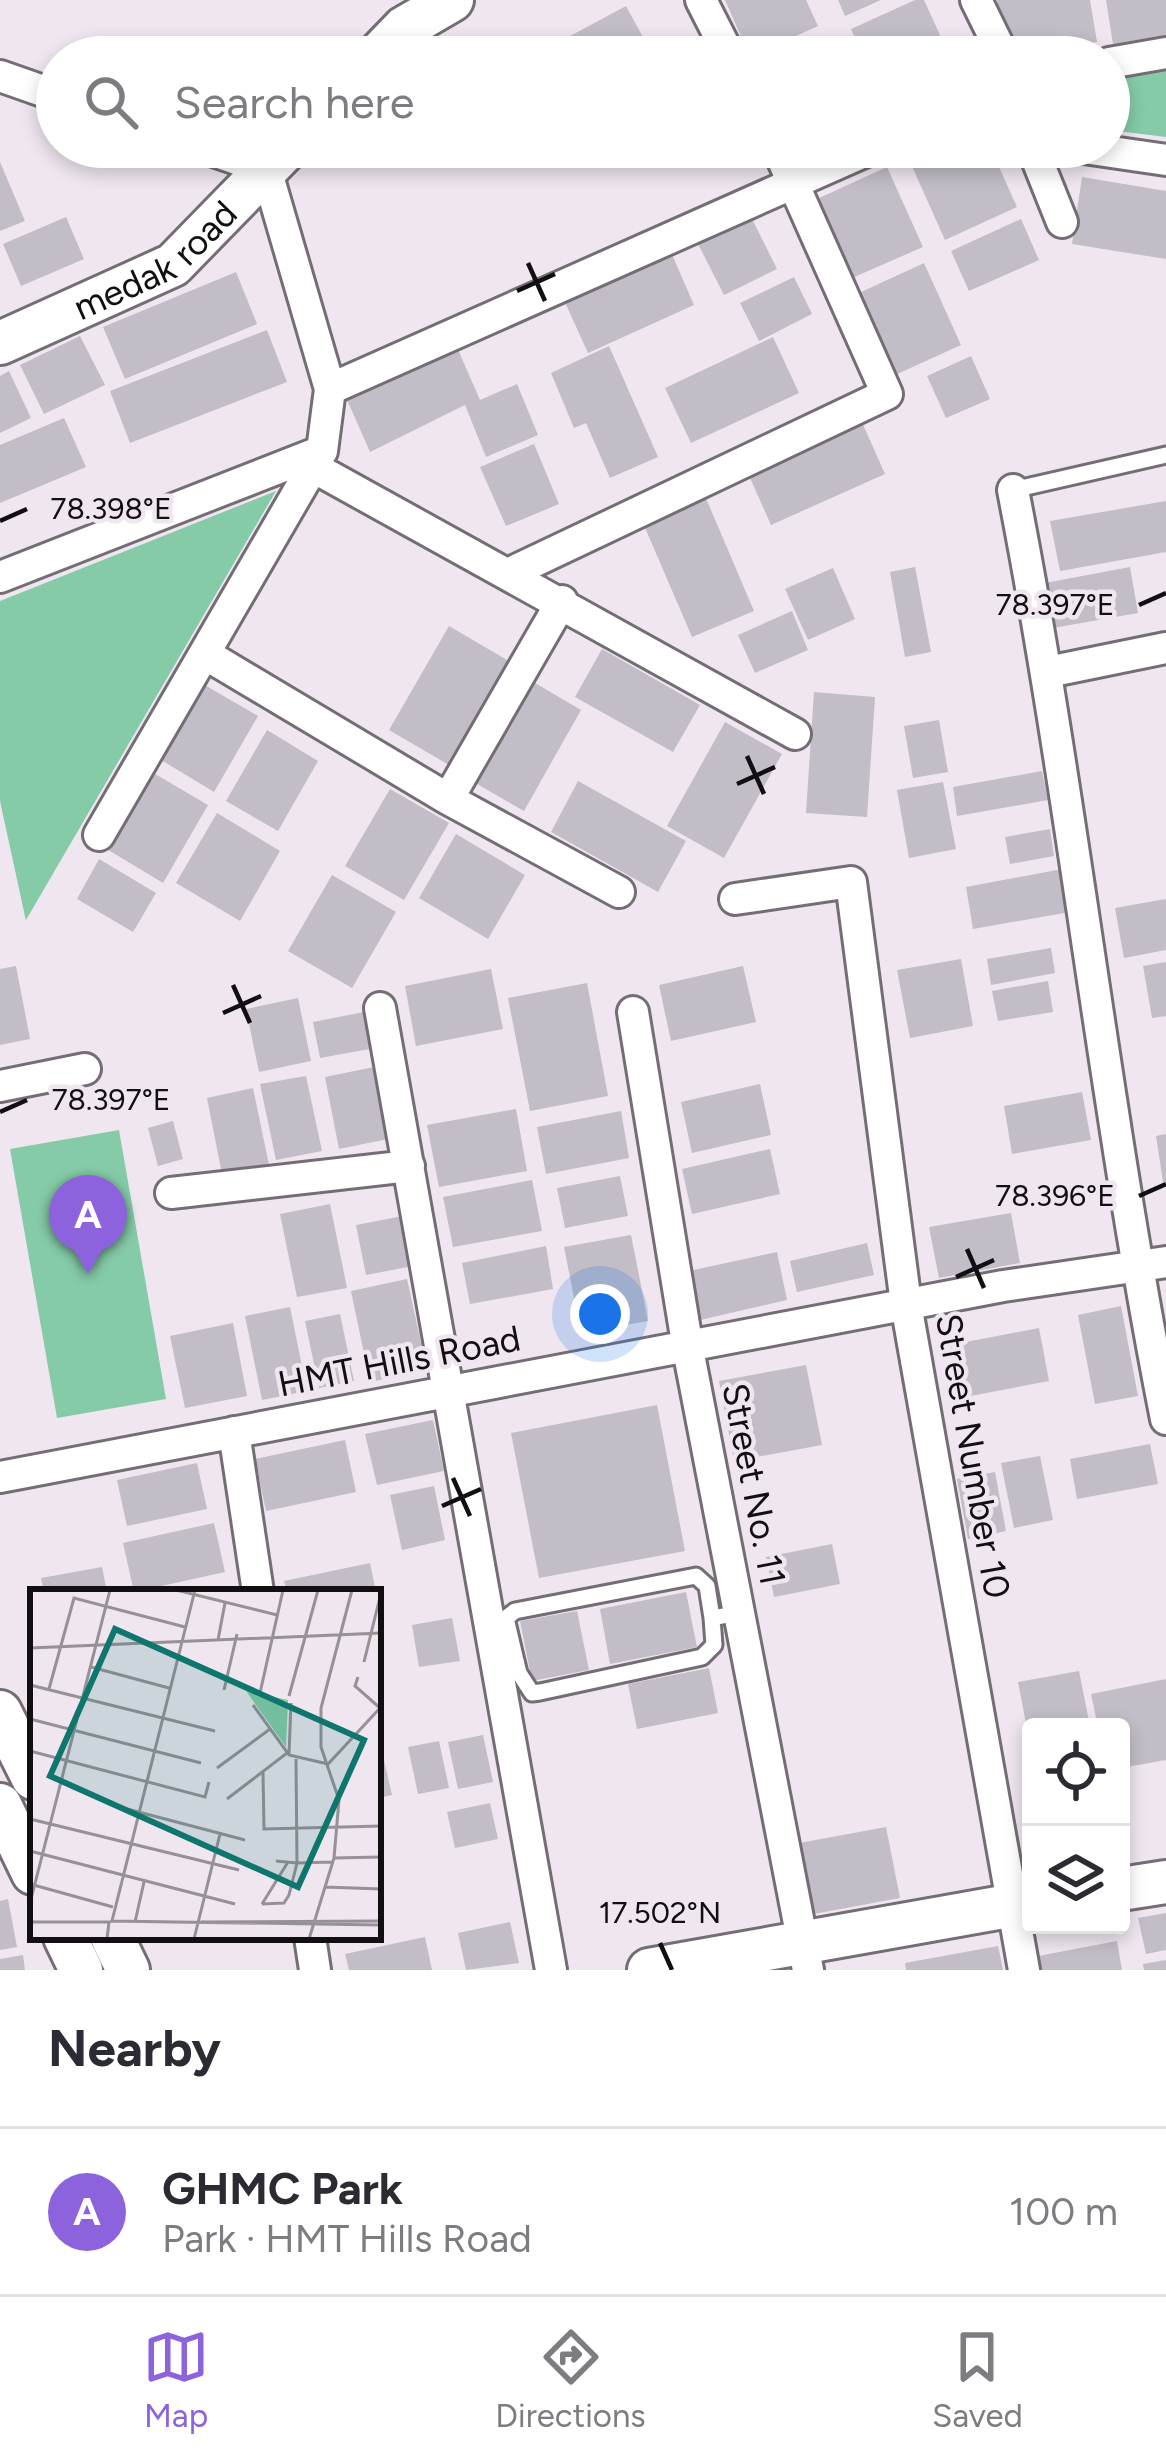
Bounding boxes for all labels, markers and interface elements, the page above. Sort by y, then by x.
search box [36,36,1130,168]
icon: search [78,69,144,135]
text: Search here [174,75,414,129]
street label: medak road [67,192,245,329]
text: 78.398°E [50,490,172,527]
text: 78.397°E [995,586,1115,623]
text: 78.397°E [51,1081,171,1118]
pin: A [49,1175,127,1274]
text: 78.396°E [995,1177,1115,1214]
your location [570,1284,630,1344]
street label: Street Number 10 [927,1310,1019,1602]
street label: HMT Hills Road [274,1316,524,1406]
street label: Street No. 11 [713,1379,795,1589]
inset map [30,1589,381,1940]
map controls [1022,1718,1130,1934]
button: locate [1022,1718,1130,1826]
button: layers [1022,1826,1130,1934]
text: 17.502°N [599,1894,721,1931]
text: Nearby [48,2018,221,2079]
text: GHMC Park [162,2161,403,2215]
text: A [73,2188,101,2235]
text: 100 m [1009,2188,1118,2235]
text: Park · HMT Hills Road [162,2215,532,2262]
tab: Map [143,2324,209,2435]
tab: Directions [495,2324,646,2435]
tab: Saved [932,2324,1023,2435]

